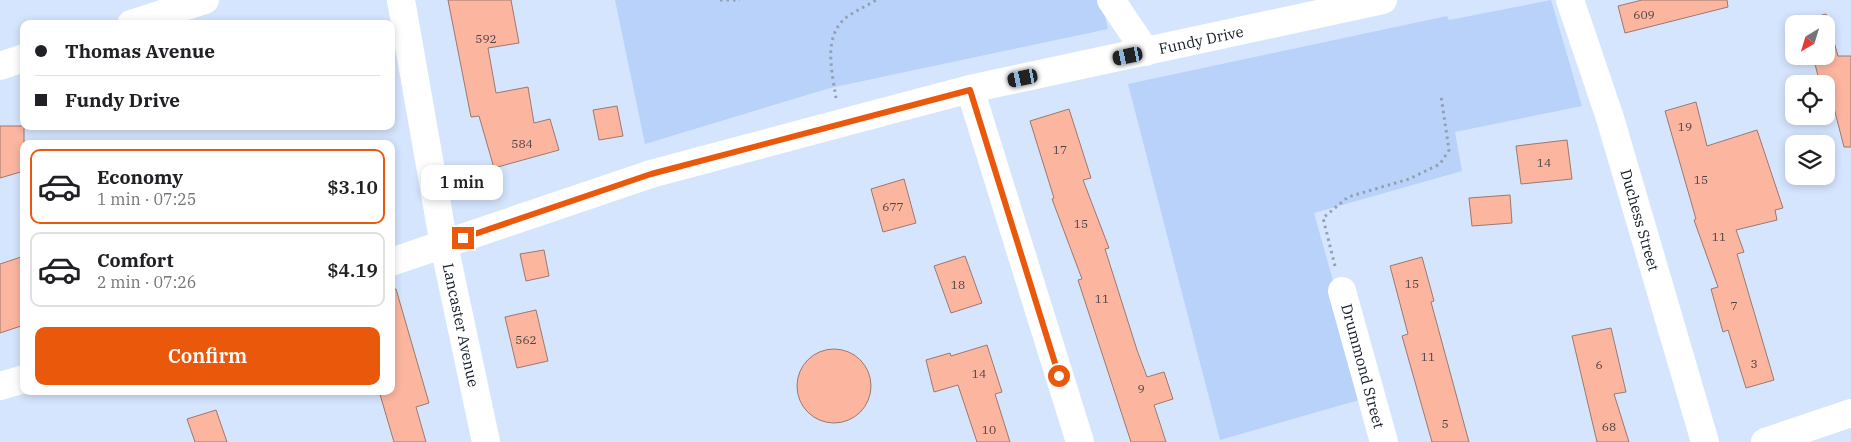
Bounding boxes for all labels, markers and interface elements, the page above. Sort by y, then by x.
house number: 609 [1633,7,1655,22]
north arrow [1785,15,1835,65]
map controls [1785,15,1835,185]
street label: Fundy Drive [1157,22,1245,58]
house number: 592 [475,31,497,46]
text: Thomas Avenue [65,39,215,63]
car [1111,46,1144,66]
car [1006,68,1039,88]
button: locate [1785,75,1835,125]
text: Fundy Drive [65,88,180,112]
house number: 19 [1678,119,1692,134]
button: layers [1785,135,1835,185]
house number: 584 [511,136,533,151]
house number: 17 [1053,142,1067,157]
house number: 14 [1537,155,1551,170]
icon: car [37,164,82,209]
text: Economy [97,165,183,189]
callout: 1 min [422,166,504,200]
street label: Duchess Street [1616,167,1664,273]
text: 1 min [440,172,484,192]
house number: 15 [1694,172,1708,187]
text: $3.10 [327,175,378,199]
text: 1 min · 07:25 [97,189,196,209]
house number: 677 [882,199,904,214]
house number: 15 [1074,216,1088,231]
route end [452,227,474,249]
house number: 11 [1712,229,1726,244]
icon: car [37,247,82,292]
text: Comfort [97,248,174,272]
text: $4.19 [327,258,378,282]
street label: Lancaster Avenue [439,261,483,389]
text: 2 min · 07:26 [97,272,196,292]
house number: 15 [1405,276,1419,291]
house number: 18 [951,277,965,292]
house number: 11 [1095,291,1109,306]
house number: 7 [1730,298,1738,313]
street label: Drummond Street [1337,302,1389,430]
button: Confirm [35,327,380,385]
house number: 562 [515,332,537,347]
house number: 11 [1421,349,1435,364]
house number: 3 [1750,356,1758,371]
house number: 6 [1595,357,1603,372]
route start [1048,365,1070,387]
house number: 14 [972,366,986,381]
house number: 9 [1137,381,1145,396]
house number: 5 [1441,416,1449,431]
house number: 68 [1602,419,1616,434]
house number: 10 [982,422,996,437]

